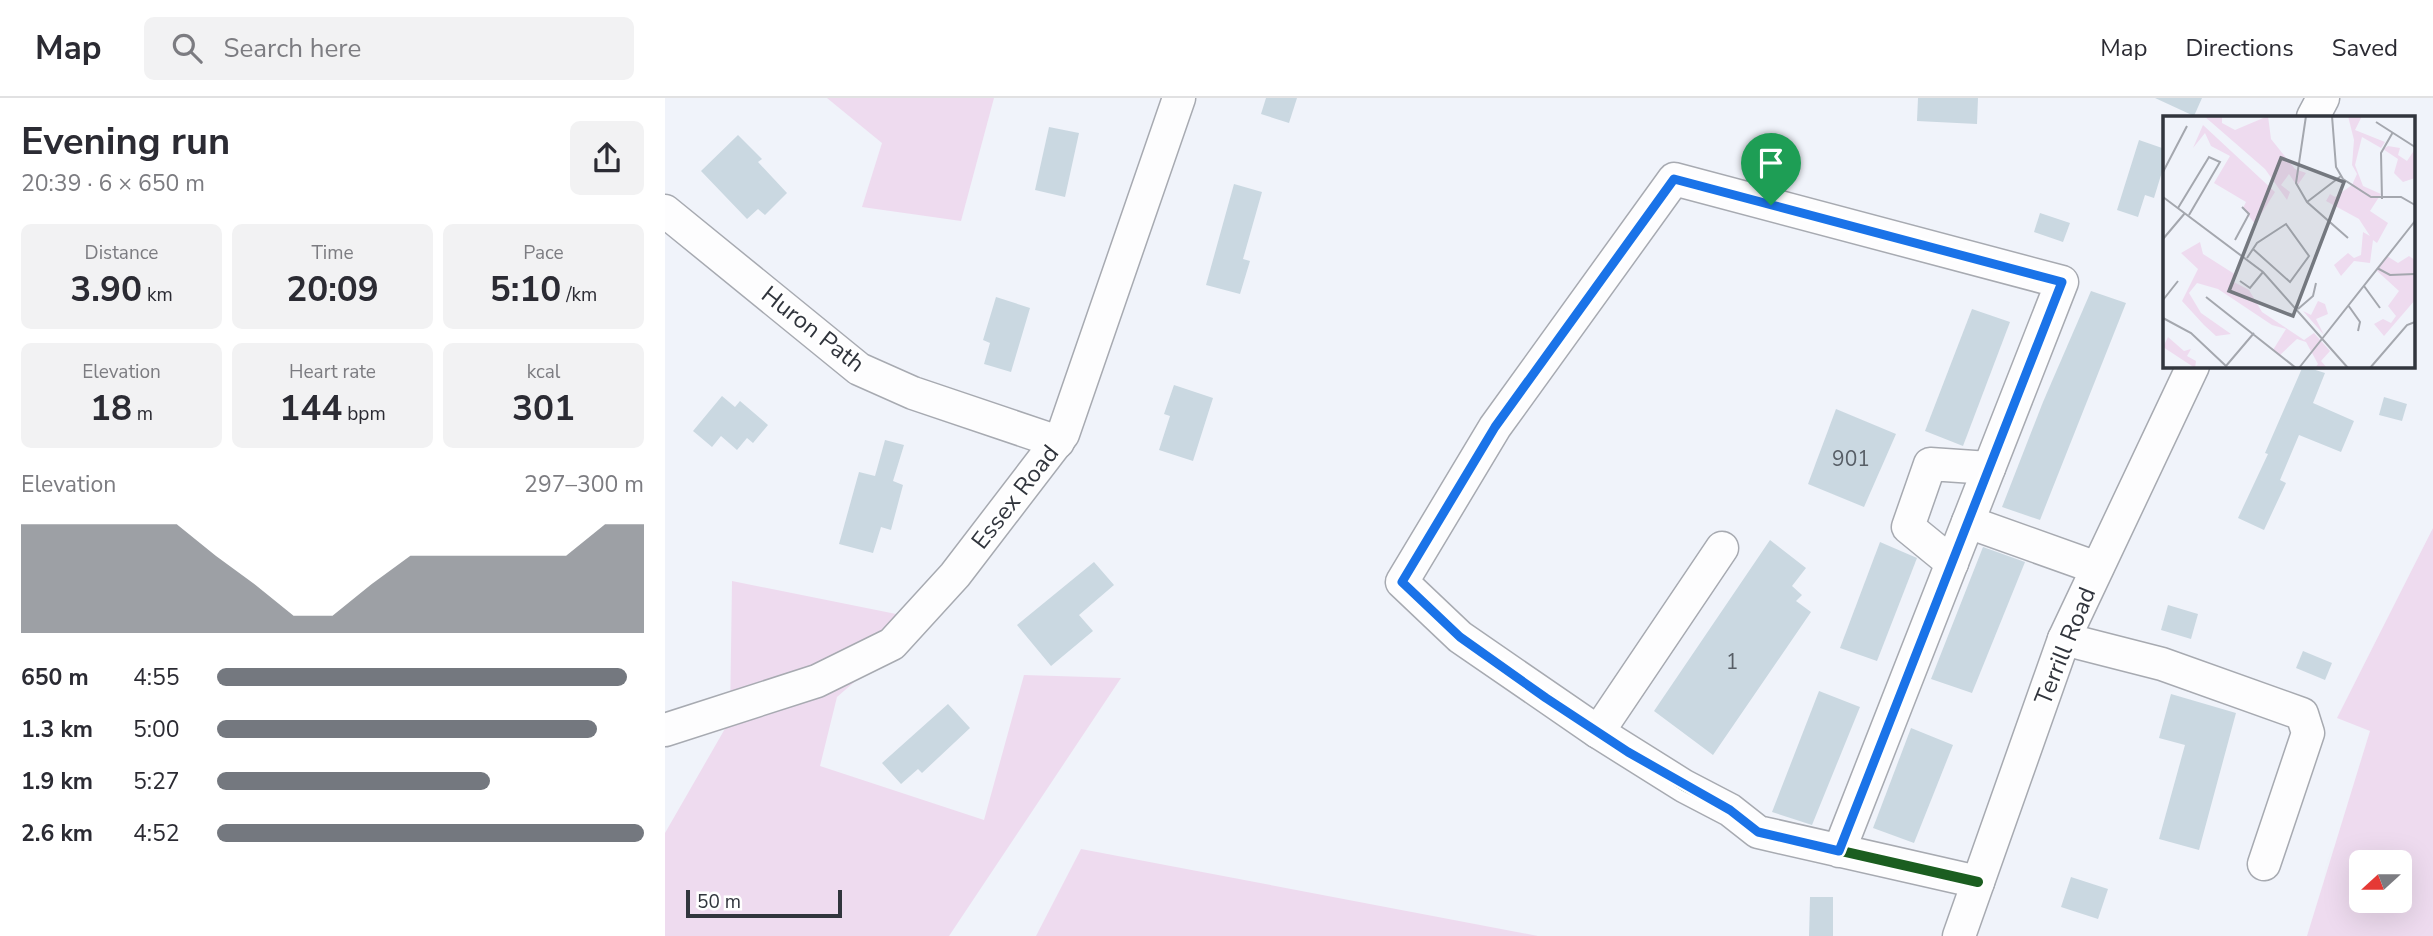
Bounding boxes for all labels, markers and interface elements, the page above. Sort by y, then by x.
search box [144,17,634,80]
text: Map [35,26,102,71]
icon: search [168,29,206,67]
text: Search here [224,31,361,66]
text: Map [2100,32,2147,64]
text: Directions [2185,32,2294,64]
text: Saved [2332,32,2398,64]
text: Evening run [21,116,230,167]
inset map [2163,116,2415,368]
button: share [570,121,644,195]
pin [1741,133,1801,205]
icon: arrive [1752,144,1790,182]
text: 20:39 · 6 × 650 m [21,168,205,199]
text: Distance [85,240,158,266]
text: Time [311,240,354,266]
text: Pace [523,240,564,266]
text: 3.90 [70,266,142,313]
text: 20:09 [286,266,379,313]
text: 5:10 [490,266,561,313]
street label: Huron Path [755,279,871,379]
text: km [142,282,173,308]
text: /km [561,282,597,308]
text: Elevation [82,359,161,385]
text: Heart rate [289,359,376,385]
text: kcal [527,359,560,385]
text: 18 [90,385,132,432]
text: 144 [279,385,342,432]
text: 301 [512,385,575,432]
text: m [132,401,153,427]
text: bpm [342,401,386,427]
street label: Essex Road [964,438,1066,556]
house number: 901 [1832,445,1870,473]
text: Elevation [21,469,116,500]
text: 297–300 m [524,469,644,500]
street label: Terrill Road [2027,582,2103,710]
house number: 1 [1726,648,1738,676]
text: 650 m [21,662,89,693]
text: 4:55 [133,662,180,693]
text: 1.3 km [21,714,93,745]
text: 5:00 [133,714,180,745]
text: 1.9 km [21,766,93,797]
text: 5:27 [133,766,180,797]
text: 2.6 km [21,818,93,849]
text: 4:52 [133,818,180,849]
north arrow [2349,850,2411,914]
map controls [2349,850,2412,913]
scale bar [686,887,842,919]
text: 50 m [697,889,741,915]

